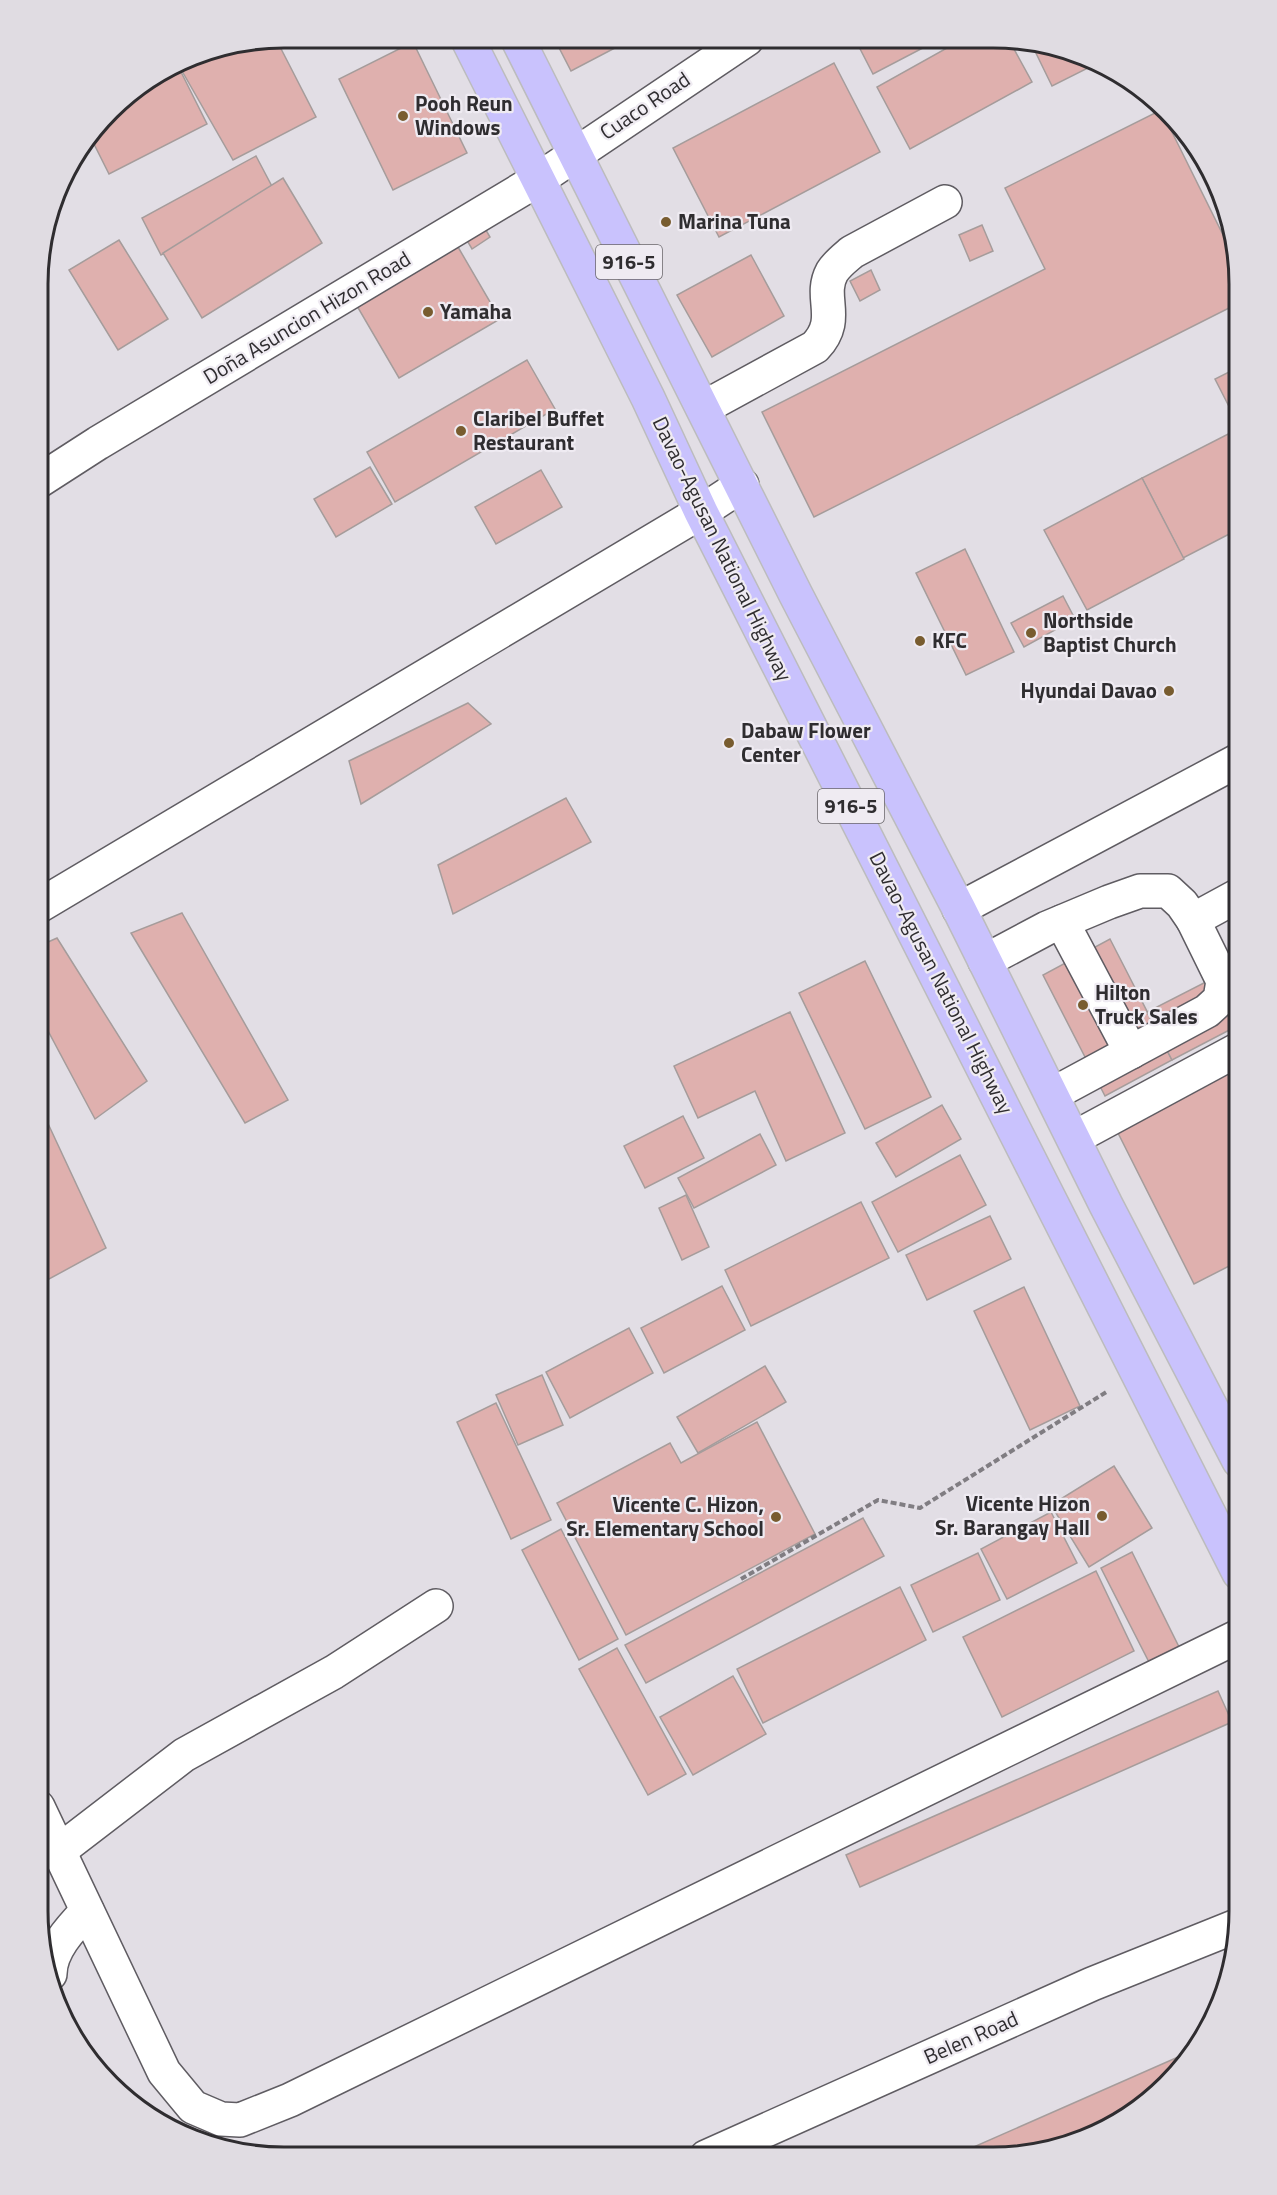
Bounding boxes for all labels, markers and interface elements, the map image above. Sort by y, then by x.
street label: Cuaco Road [593,63,696,147]
place label: Pooh Reun Windows [415,87,513,143]
marker: Pooh Reun Windows [396,109,410,123]
place label: Marina Tuna [678,205,791,237]
marker: Marina Tuna [659,215,673,229]
street label: Doña Asuncion Hizon Road [197,242,416,392]
road number: 916-5 [596,245,662,279]
place label: Yamaha [440,295,512,327]
marker: Yamaha [421,305,435,319]
place label: Claribel Buffet Restaurant [473,402,604,458]
street label: Davao-Agusan National Highway [645,411,801,686]
marker: Claribel Buffet Restaurant [454,424,468,438]
place label: Northside Baptist Church [1043,604,1177,660]
place label: KFC [932,624,967,656]
marker: Northside Baptist Church [1024,626,1038,640]
marker: KFC [913,634,927,648]
place label: Hyundai Davao [1021,674,1157,706]
marker: Hyundai Davao [1162,684,1176,698]
place label: Dabaw Flower Center [741,714,871,770]
marker: Dabaw Flower Center [722,736,736,750]
road number: 916-5 [818,789,884,823]
street label: Davao-Agusan National Highway [862,846,1022,1120]
place label: Hilton Truck Sales [1095,976,1198,1032]
marker: Hilton Truck Sales [1076,998,1090,1012]
place label: Vicente Hizon Sr. Barangay Hall [935,1487,1090,1543]
place label: Vicente C. Hizon, Sr. Elementary School [566,1488,764,1544]
marker: Vicente Hizon Sr. Barangay Hall [1095,1509,1109,1523]
marker: Vicente C. Hizon, Sr. Elementary School [769,1510,783,1524]
street label: Belen Road [918,2002,1023,2072]

